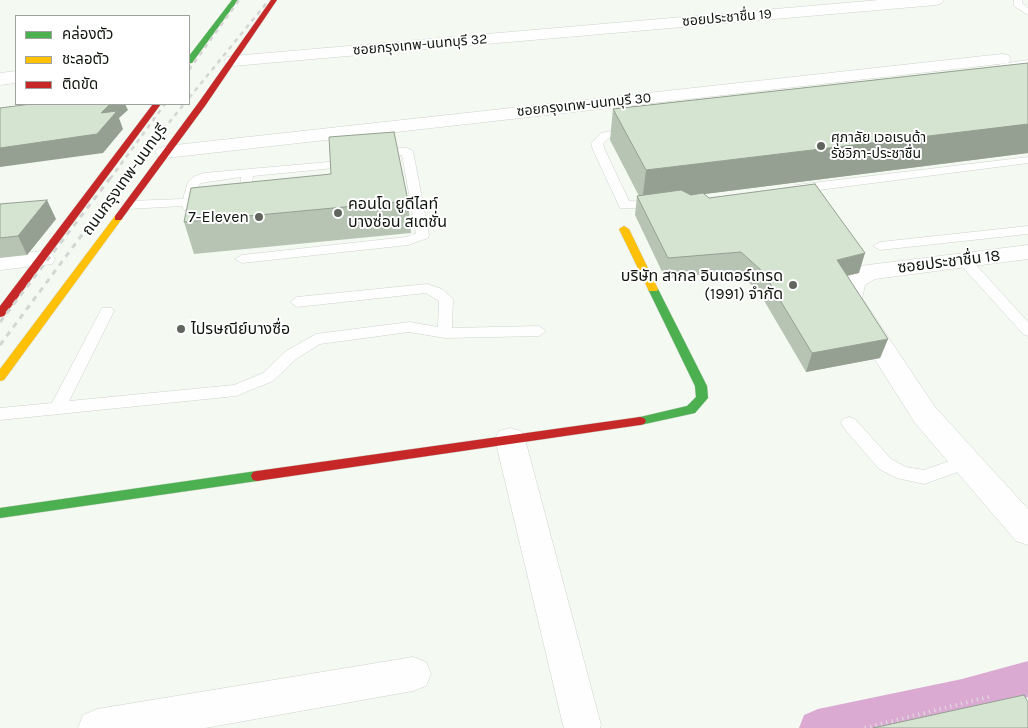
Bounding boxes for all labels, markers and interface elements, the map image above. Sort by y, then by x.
street label: ซอยประชาชื่น 19 [681,6,773,30]
legend [15,15,190,105]
text: คล่องตัว [62,25,113,43]
street label: ซอยกรุงเทพ-นนทบุรี 32 [352,31,488,59]
text: ชะลอตัว [62,50,109,68]
text: ติดขัด [62,75,98,93]
street label: ซอยกรุงเทพ-นนทบุรี 30 [516,90,652,120]
street label: ถนนกรุงเทพ-นนทบุรี [78,120,172,240]
place label: ศุภาลัย เวอเรนด้า รัชวิภา-ประชาชื่น [831,130,926,162]
marker: ศุภาลัย เวอเรนด้า รัชวิภา-ประชาชื่น [815,140,827,152]
place label: คอนโด ยูดีไลท์ บางซ่อน สเตชั่น [348,194,447,232]
place label: 7-Eleven [188,207,249,227]
marker: คอนโด ยูดีไลท์ บางซ่อน สเตชั่น [332,207,344,219]
marker: 7-Eleven [253,211,265,223]
street label: ซอยประชาชื่น 18 [897,246,1001,278]
place label: บริษัท สากล อินเตอร์เทรด (1991) จำกัด [621,266,783,304]
marker: บริษัท สากล อินเตอร์เทรด (1991) จำกัด [787,279,799,291]
place label: ไปรษณีย์บางซื่อ [191,319,290,339]
marker: ไปรษณีย์บางซื่อ [175,323,187,335]

